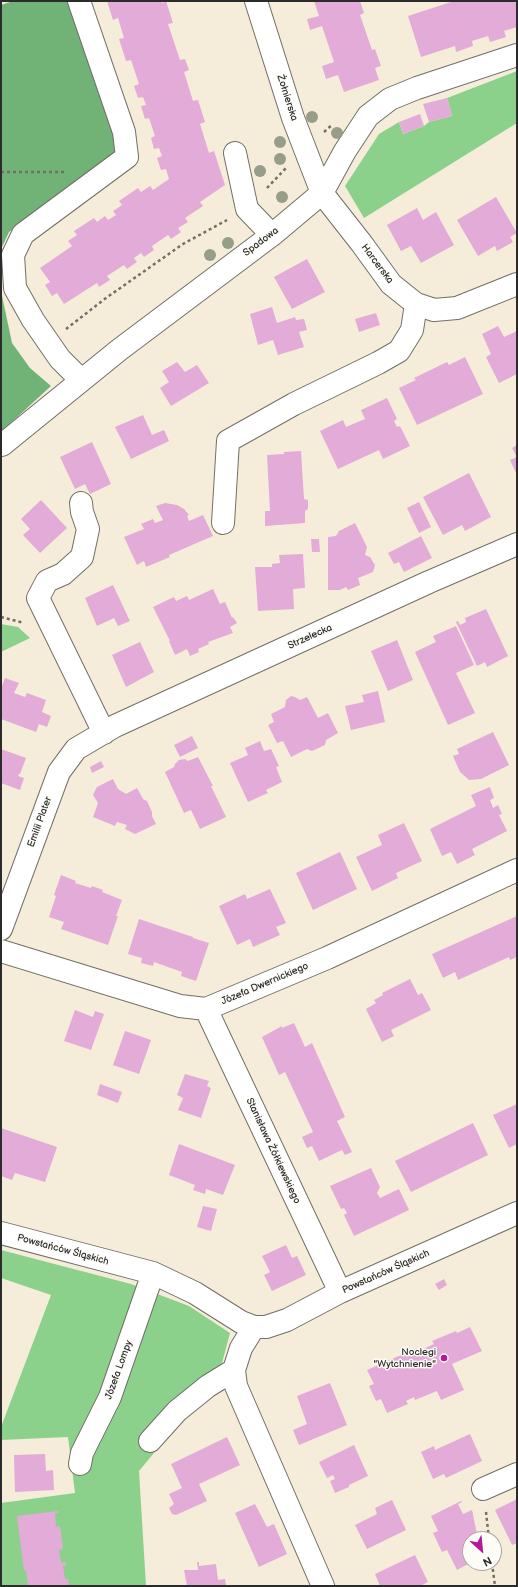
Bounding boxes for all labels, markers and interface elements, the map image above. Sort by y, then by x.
street label: Żołnierska [274,73,300,123]
street label: Spadowa [241,225,281,259]
street label: Harcerska [358,242,396,286]
street label: Strzelecka [286,622,334,652]
street label: Emilii Plater [25,795,55,849]
street label: Józefa Dwernickiego [220,960,310,1008]
street label: Stanisława Żółkiewskiego [243,1096,303,1206]
street label: Powstańców Śląskich [16,1232,110,1268]
street label: Powstańców Śląskich [340,1247,432,1297]
street label: Józefa Lompy [103,1339,135,1401]
place label: Noclegi "Wytchnienie" [374,1346,436,1370]
marker: Noclegi "Wytchnienie" [439,1353,449,1363]
north arrow [462,1531,502,1571]
text: N [481,1554,494,1569]

